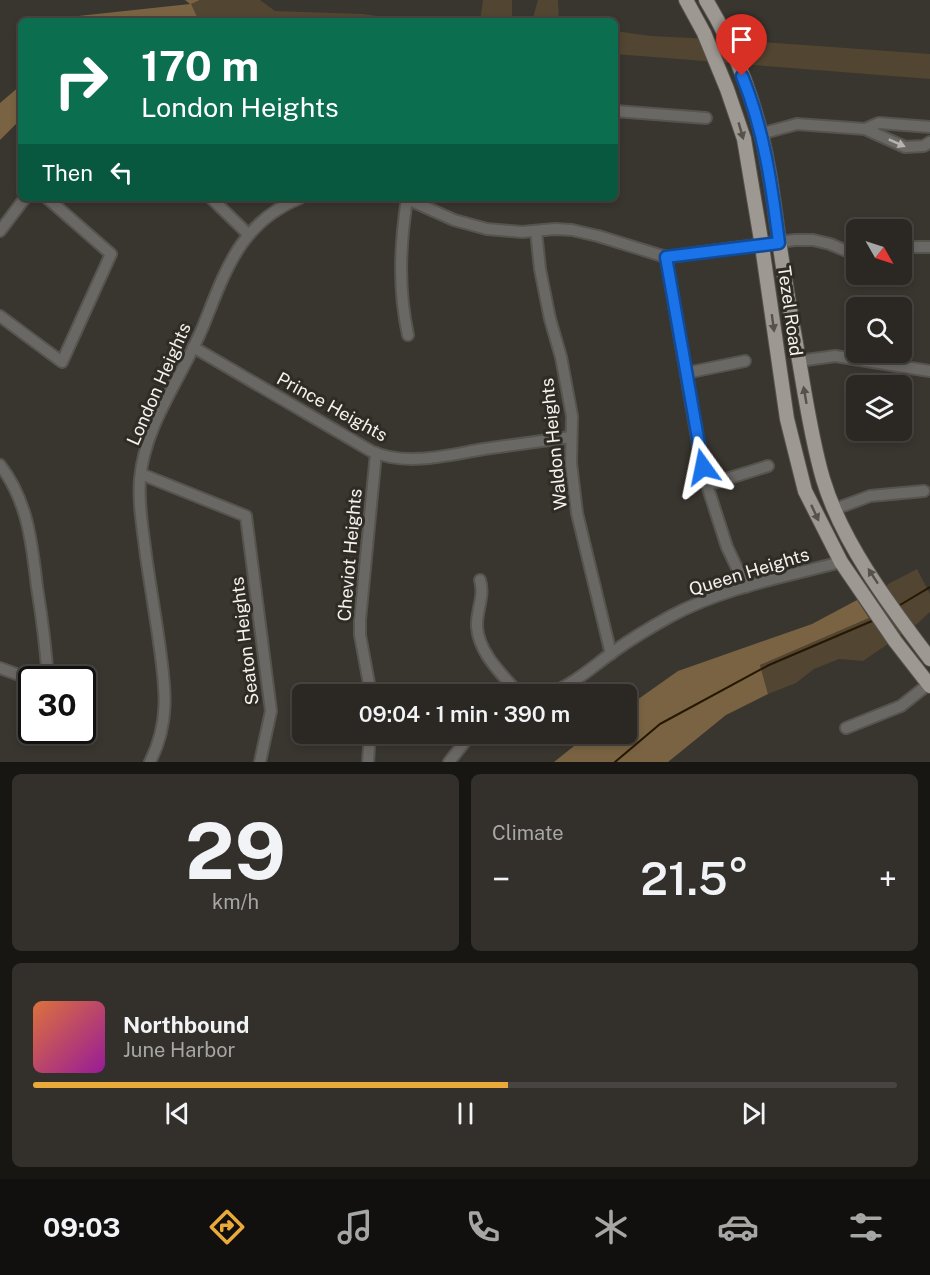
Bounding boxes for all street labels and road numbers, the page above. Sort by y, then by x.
street label: Tezel Road [774,265,807,357]
street label: London Heights [122,319,195,448]
street label: Prince Heights [273,368,391,446]
street label: Waldon Heights [536,377,571,511]
street label: Cheviot Heights [333,488,366,622]
street label: Queen Heights [686,543,812,600]
street label: Seaton Heights [226,576,263,706]

